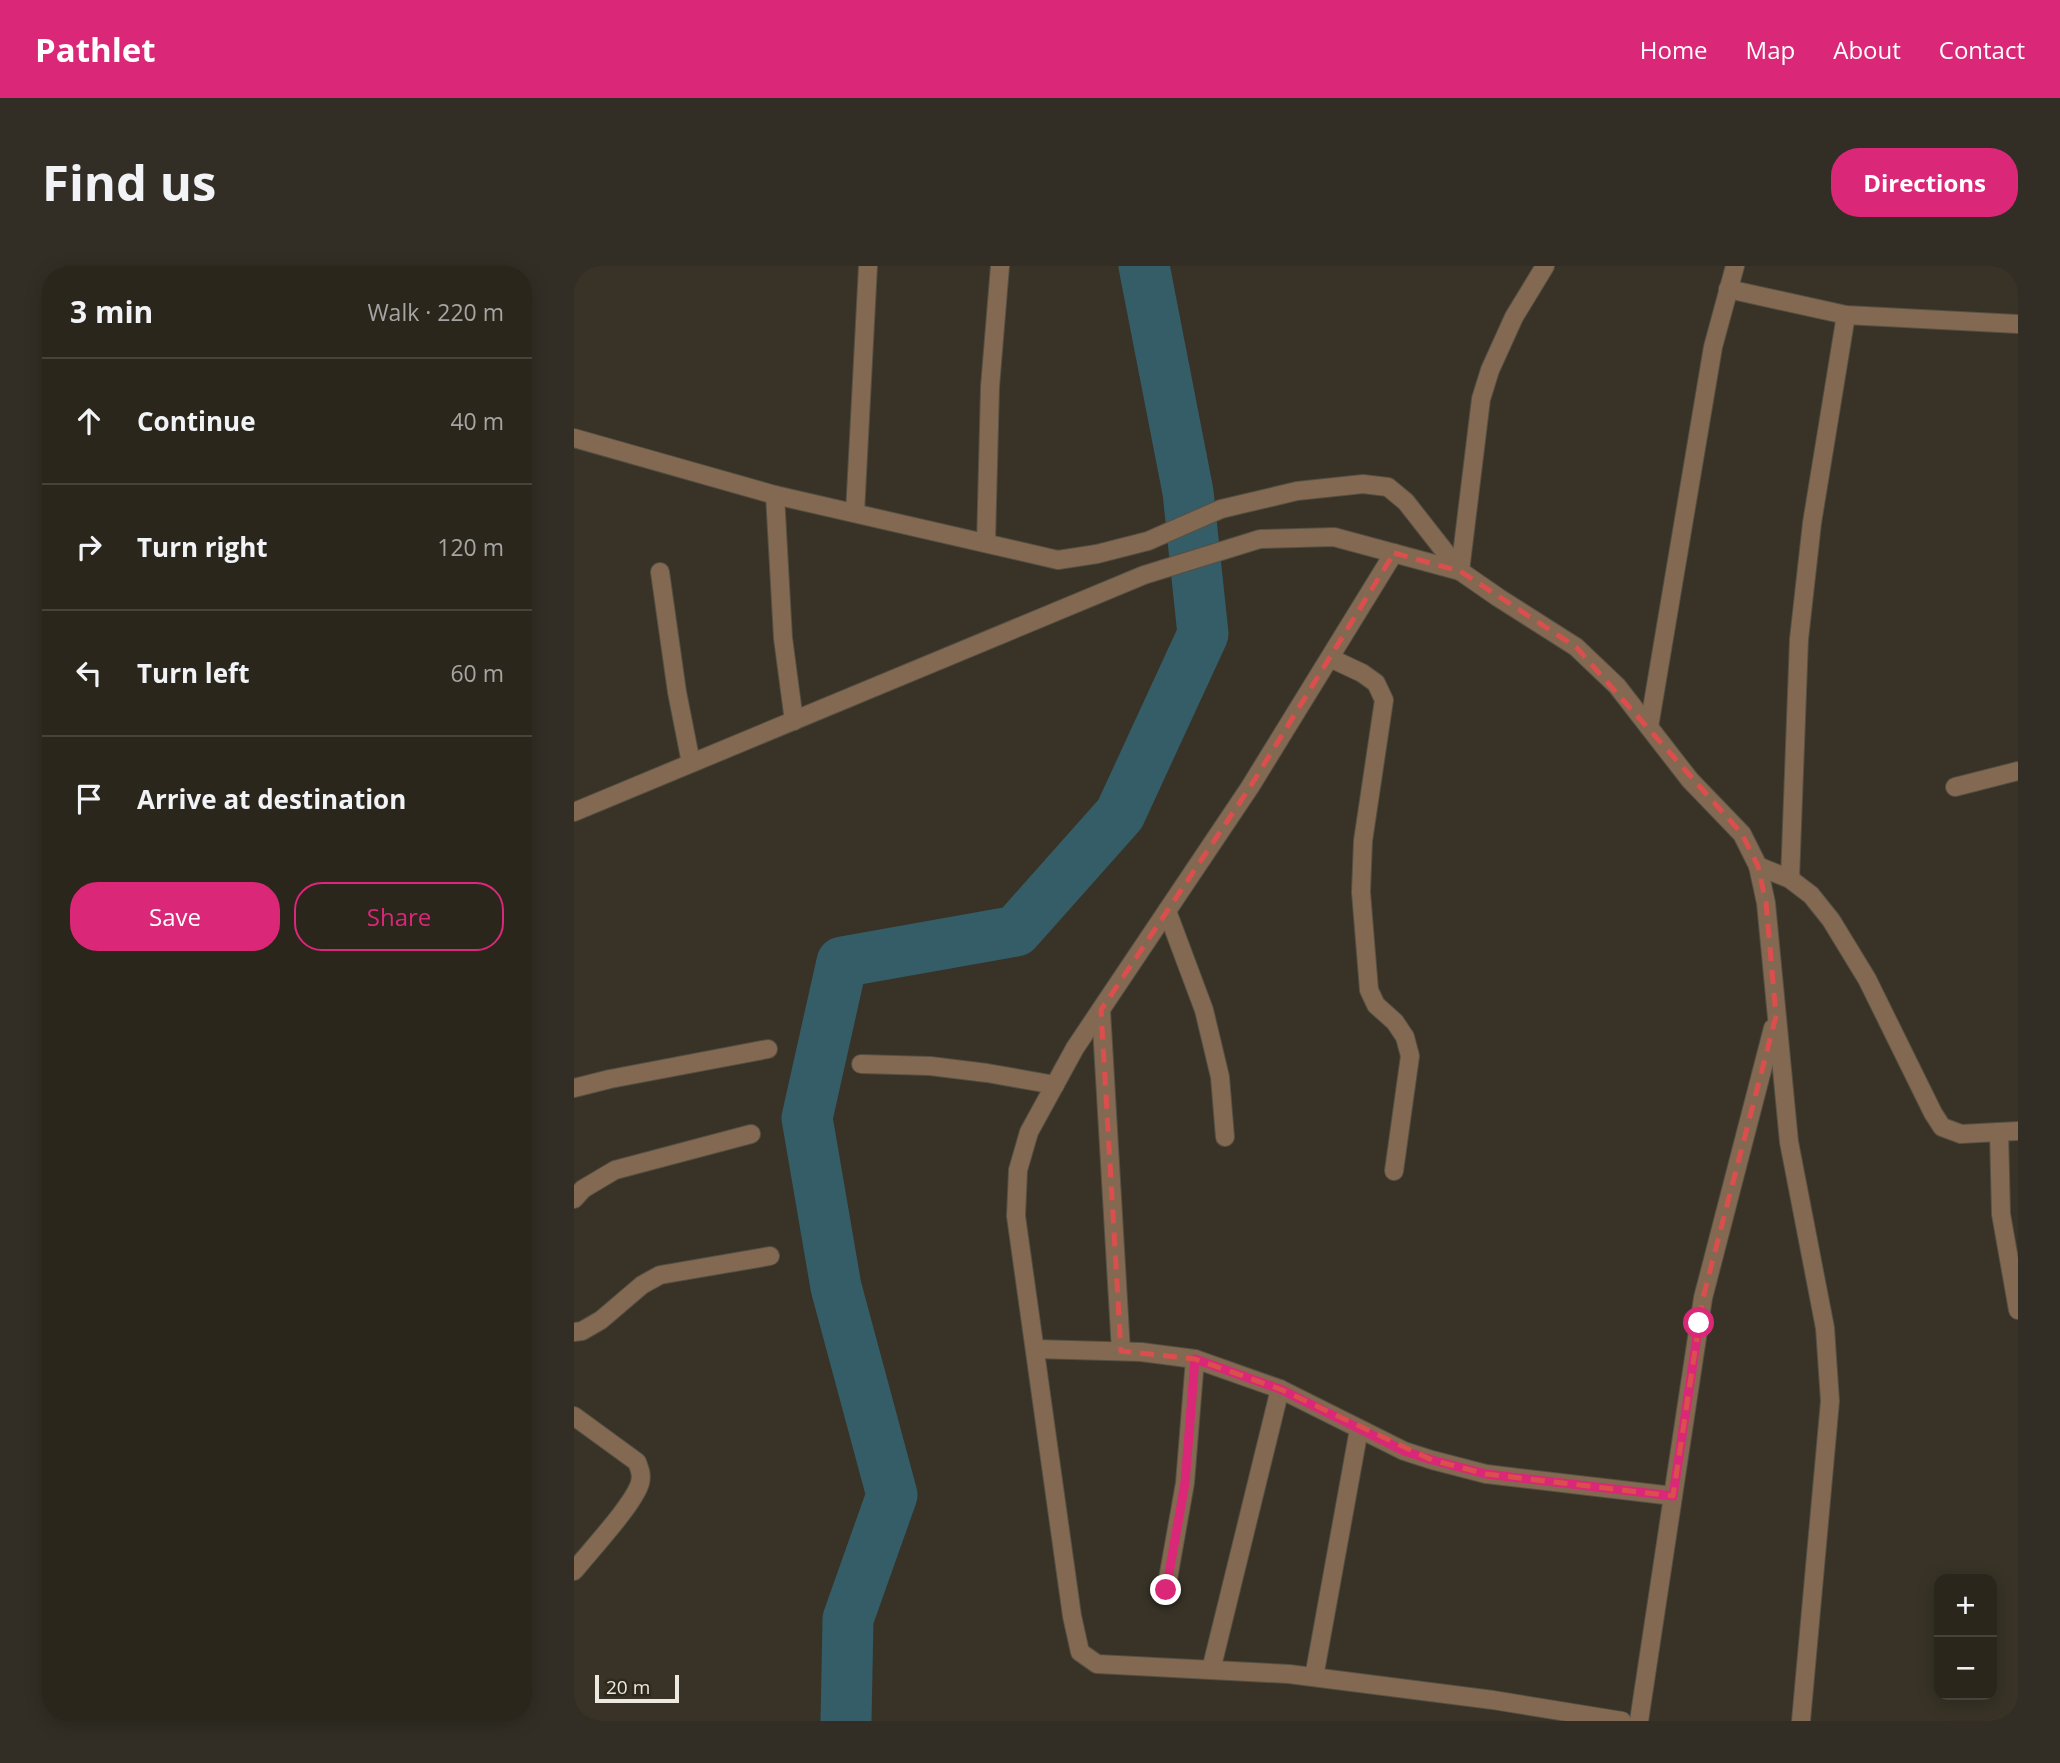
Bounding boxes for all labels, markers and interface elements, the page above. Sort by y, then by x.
text: Pathlet [35,27,156,72]
text: Home [1640,33,1708,66]
text: Map [1746,33,1795,66]
text: About [1833,33,1901,66]
text: Contact [1939,33,2025,66]
button: Directions [1831,148,2018,217]
text: Find us [42,149,216,215]
text: 3 min [70,291,153,332]
text: Walk · 220 m [367,296,504,328]
icon: ahead [70,402,108,440]
text: Continue [137,403,256,439]
text: 40 m [450,405,504,437]
icon: right [70,528,108,566]
text: Turn right [137,529,268,565]
text: 120 m [437,531,504,563]
icon: left [70,654,108,692]
text: Turn left [137,655,249,691]
text: 60 m [450,657,504,689]
icon: arrive [70,780,108,818]
text: Arrive at destination [137,781,406,817]
button: Save [70,882,280,951]
button: Share [294,882,504,951]
route start [1683,1307,1714,1338]
route end [1150,1574,1181,1605]
map controls [1934,1574,1997,1700]
button: + [1934,1574,1997,1637]
button: − [1934,1637,1997,1700]
scale bar [595,1672,679,1704]
text: 20 m [606,1674,650,1700]

